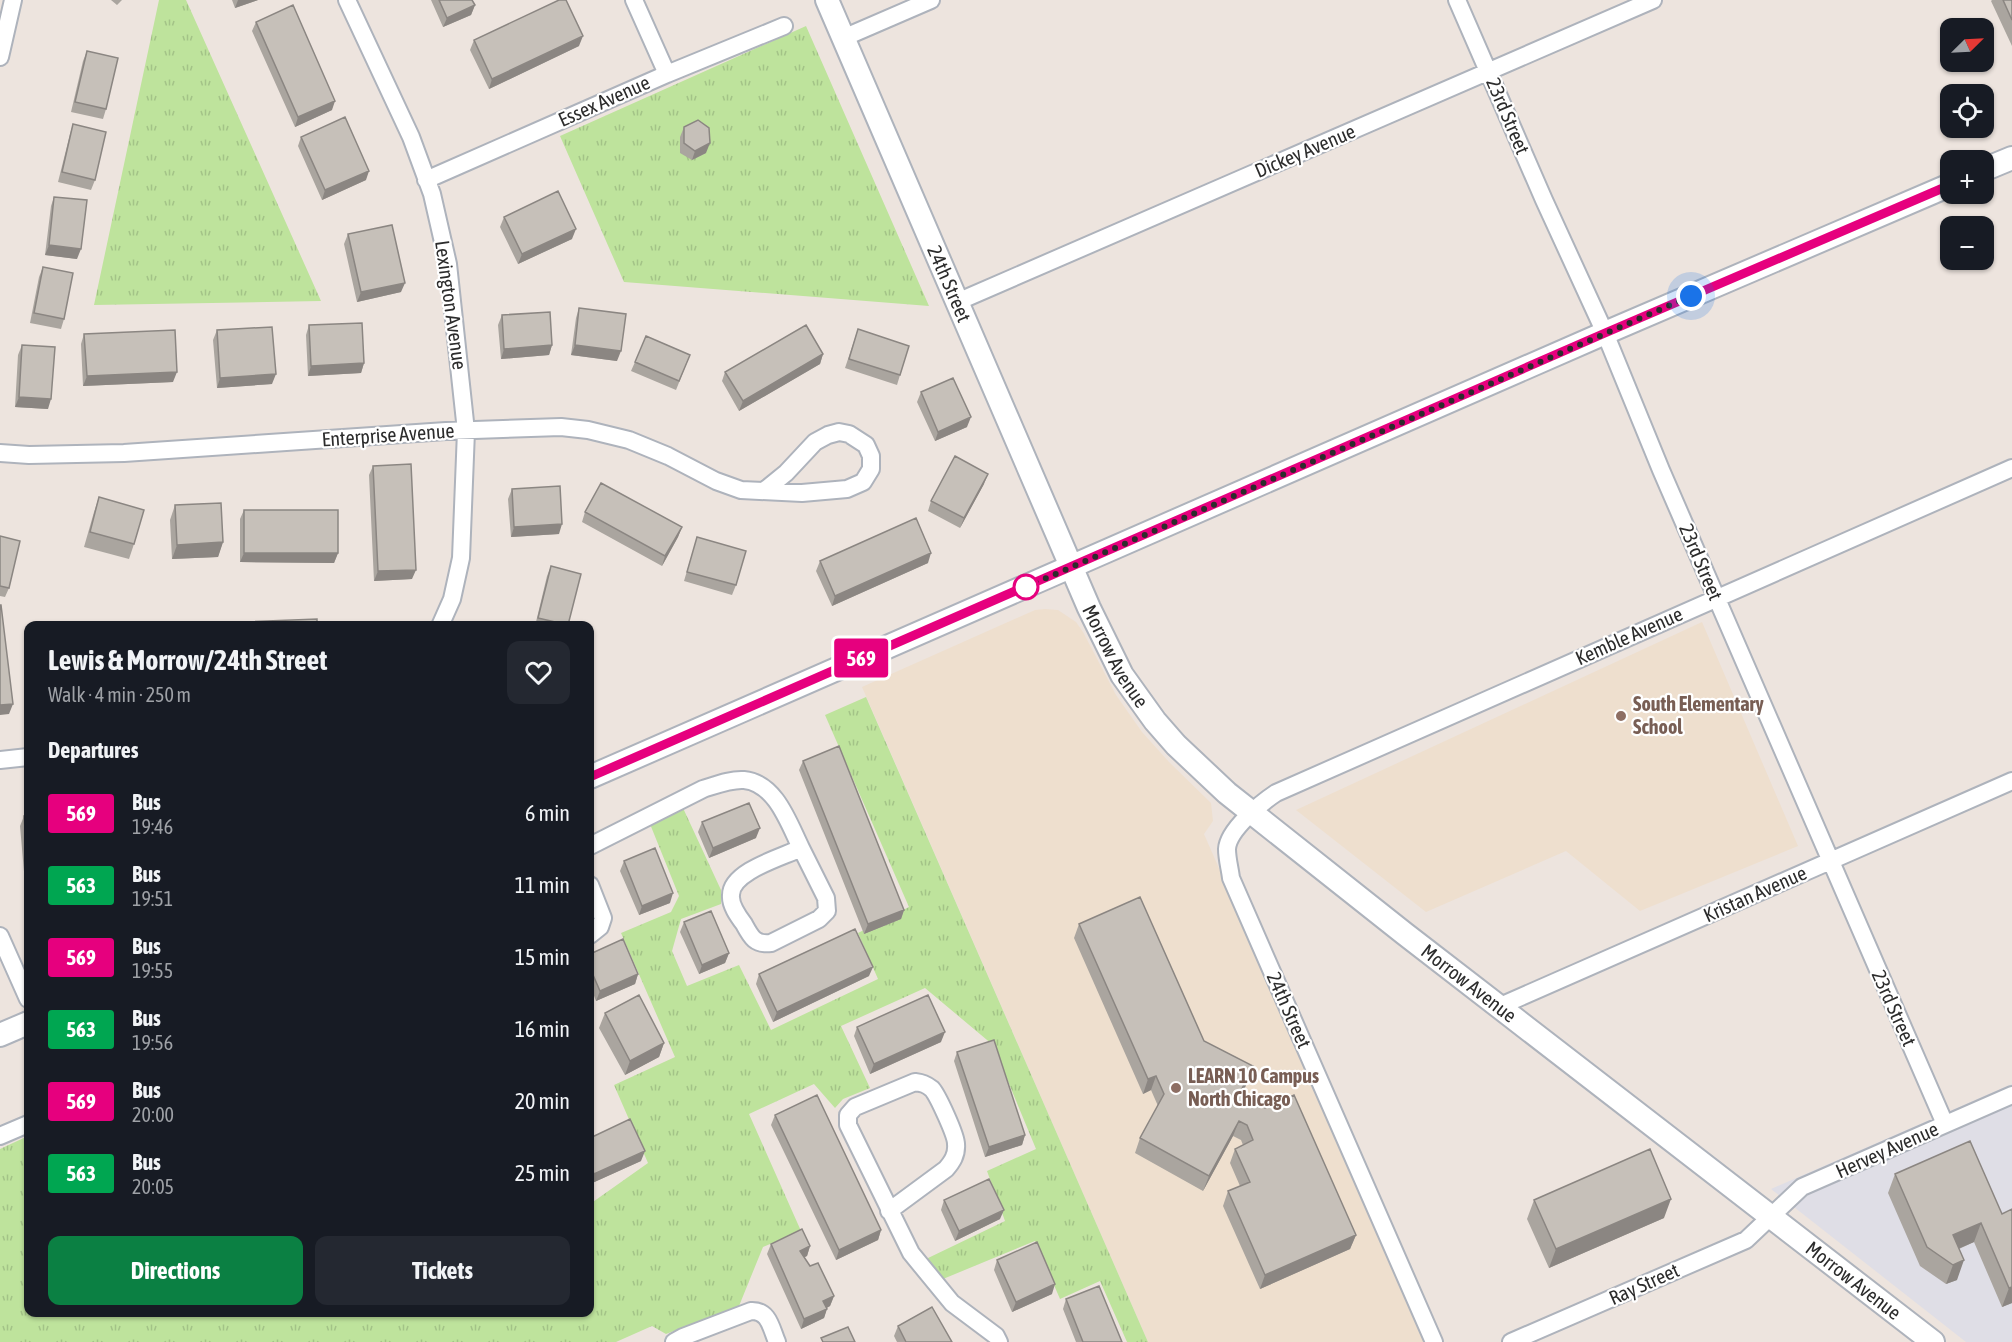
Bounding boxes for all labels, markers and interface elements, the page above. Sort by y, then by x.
north arrow [1940,18,1994,72]
map controls [1940,18,1994,270]
street label: Essex Avenue [554,70,653,131]
street label: 23rd Street [1482,74,1535,158]
button: locate [1940,84,1994,138]
street label: Dickey Avenue [1251,119,1358,182]
button: + [1940,150,1994,204]
button: − [1940,216,1994,270]
street label: Lexington Avenue [431,239,472,371]
street label: 24th Street [923,242,976,326]
your location [1676,281,1706,311]
street label: Enterprise Avenue [321,418,455,451]
street label: 23rd Street [1675,520,1728,604]
unlabelled marker [1013,574,1039,600]
street label: Morrow Avenue [1078,601,1153,712]
street label: Kemble Avenue [1572,602,1686,669]
line badge: 569 [826,638,896,678]
button: heart [507,641,570,704]
text: Lewis & Morrow/24th Street [48,644,327,676]
text: 569 [846,646,876,670]
text: Walk · 4 min · 250 m [48,683,191,706]
place label: South Elementary School [1633,692,1764,738]
marker: South Elementary School [1614,709,1628,723]
text: Departures [48,737,138,763]
text: Bus [132,789,161,815]
text: 6 min [525,800,570,826]
text: 569 [66,801,96,825]
text: 19:46 [132,815,173,838]
text: Bus [132,861,161,887]
street label: Kristan Avenue [1700,861,1810,926]
text: 11 min [515,872,570,898]
text: 563 [66,873,96,897]
text: 19:51 [132,887,173,910]
text: Bus [132,933,161,959]
street label: Morrow Avenue [1417,939,1521,1027]
text: 15 min [515,944,570,970]
text: 569 [66,945,96,969]
text: 19:55 [132,959,173,982]
street label: 23rd Street [1868,966,1921,1050]
street label: 24th Street [1263,968,1317,1052]
text: Bus [132,1005,161,1031]
text: 16 min [515,1016,570,1042]
text: 563 [66,1017,96,1041]
text: 19:56 [132,1031,173,1054]
place label: LEARN 10 Campus North Chicago [1188,1064,1319,1110]
text: Bus [132,1077,161,1103]
marker: LEARN 10 Campus North Chicago [1169,1081,1183,1095]
text: 20 min [515,1088,570,1114]
text: 569 [66,1089,96,1113]
text: 20:00 [132,1103,174,1126]
street label: Hervey Avenue [1832,1117,1942,1182]
text: Bus [132,1149,161,1175]
text: 25 min [515,1160,570,1186]
text: 563 [66,1161,96,1185]
text: 20:05 [132,1175,174,1198]
button: Directions [48,1236,303,1305]
button: Tickets [315,1236,570,1305]
street label: Morrow Avenue [1802,1236,1906,1324]
street label: Ray Street [1605,1258,1683,1309]

